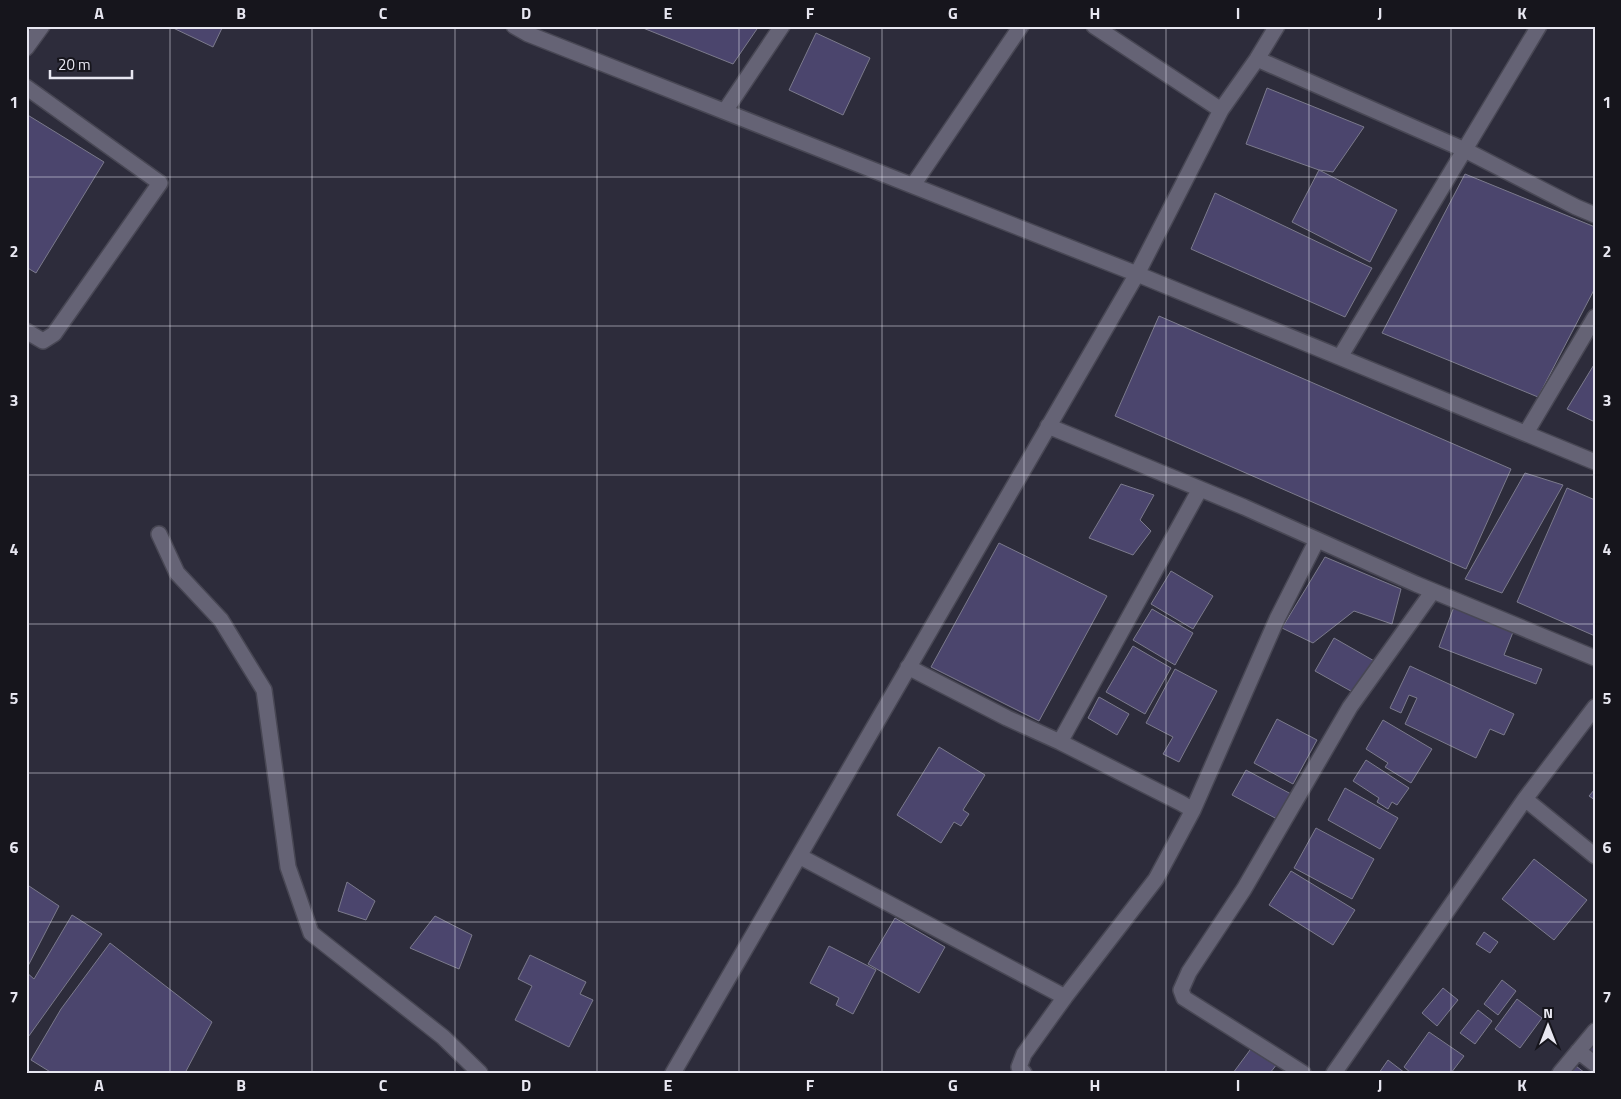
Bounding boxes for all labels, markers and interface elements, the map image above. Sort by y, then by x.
text: A [94,1,104,25]
text: B [236,1,246,25]
text: C [379,1,388,25]
text: D [521,1,531,25]
text: E [664,1,673,25]
text: F [806,1,815,25]
text: G [948,1,958,25]
text: H [1090,1,1100,25]
text: I [1236,1,1240,25]
text: J [1378,1,1382,25]
text: K [1517,1,1527,25]
scale bar [50,48,132,80]
text: 20 m [58,53,91,76]
text: 1 [10,90,18,114]
text: 1 [1603,90,1611,114]
text: 2 [10,239,18,263]
text: 2 [1603,239,1611,263]
text: 3 [10,388,18,412]
text: 3 [1603,388,1611,412]
text: 4 [10,537,19,561]
text: 4 [1603,537,1612,561]
text: 5 [10,686,19,710]
text: 5 [1603,686,1612,710]
text: 6 [10,835,19,859]
text: 6 [1603,835,1612,859]
text: 7 [10,985,18,1009]
text: 7 [1603,985,1611,1009]
north arrow [1524,1002,1574,1052]
text: N [1543,1002,1553,1023]
text: A [94,1073,104,1097]
text: B [236,1073,246,1097]
text: C [379,1073,388,1097]
text: D [521,1073,531,1097]
text: E [664,1073,673,1097]
text: F [806,1073,815,1097]
text: G [948,1073,958,1097]
text: H [1090,1073,1100,1097]
text: I [1236,1073,1240,1097]
text: J [1378,1073,1382,1097]
text: K [1517,1073,1527,1097]

